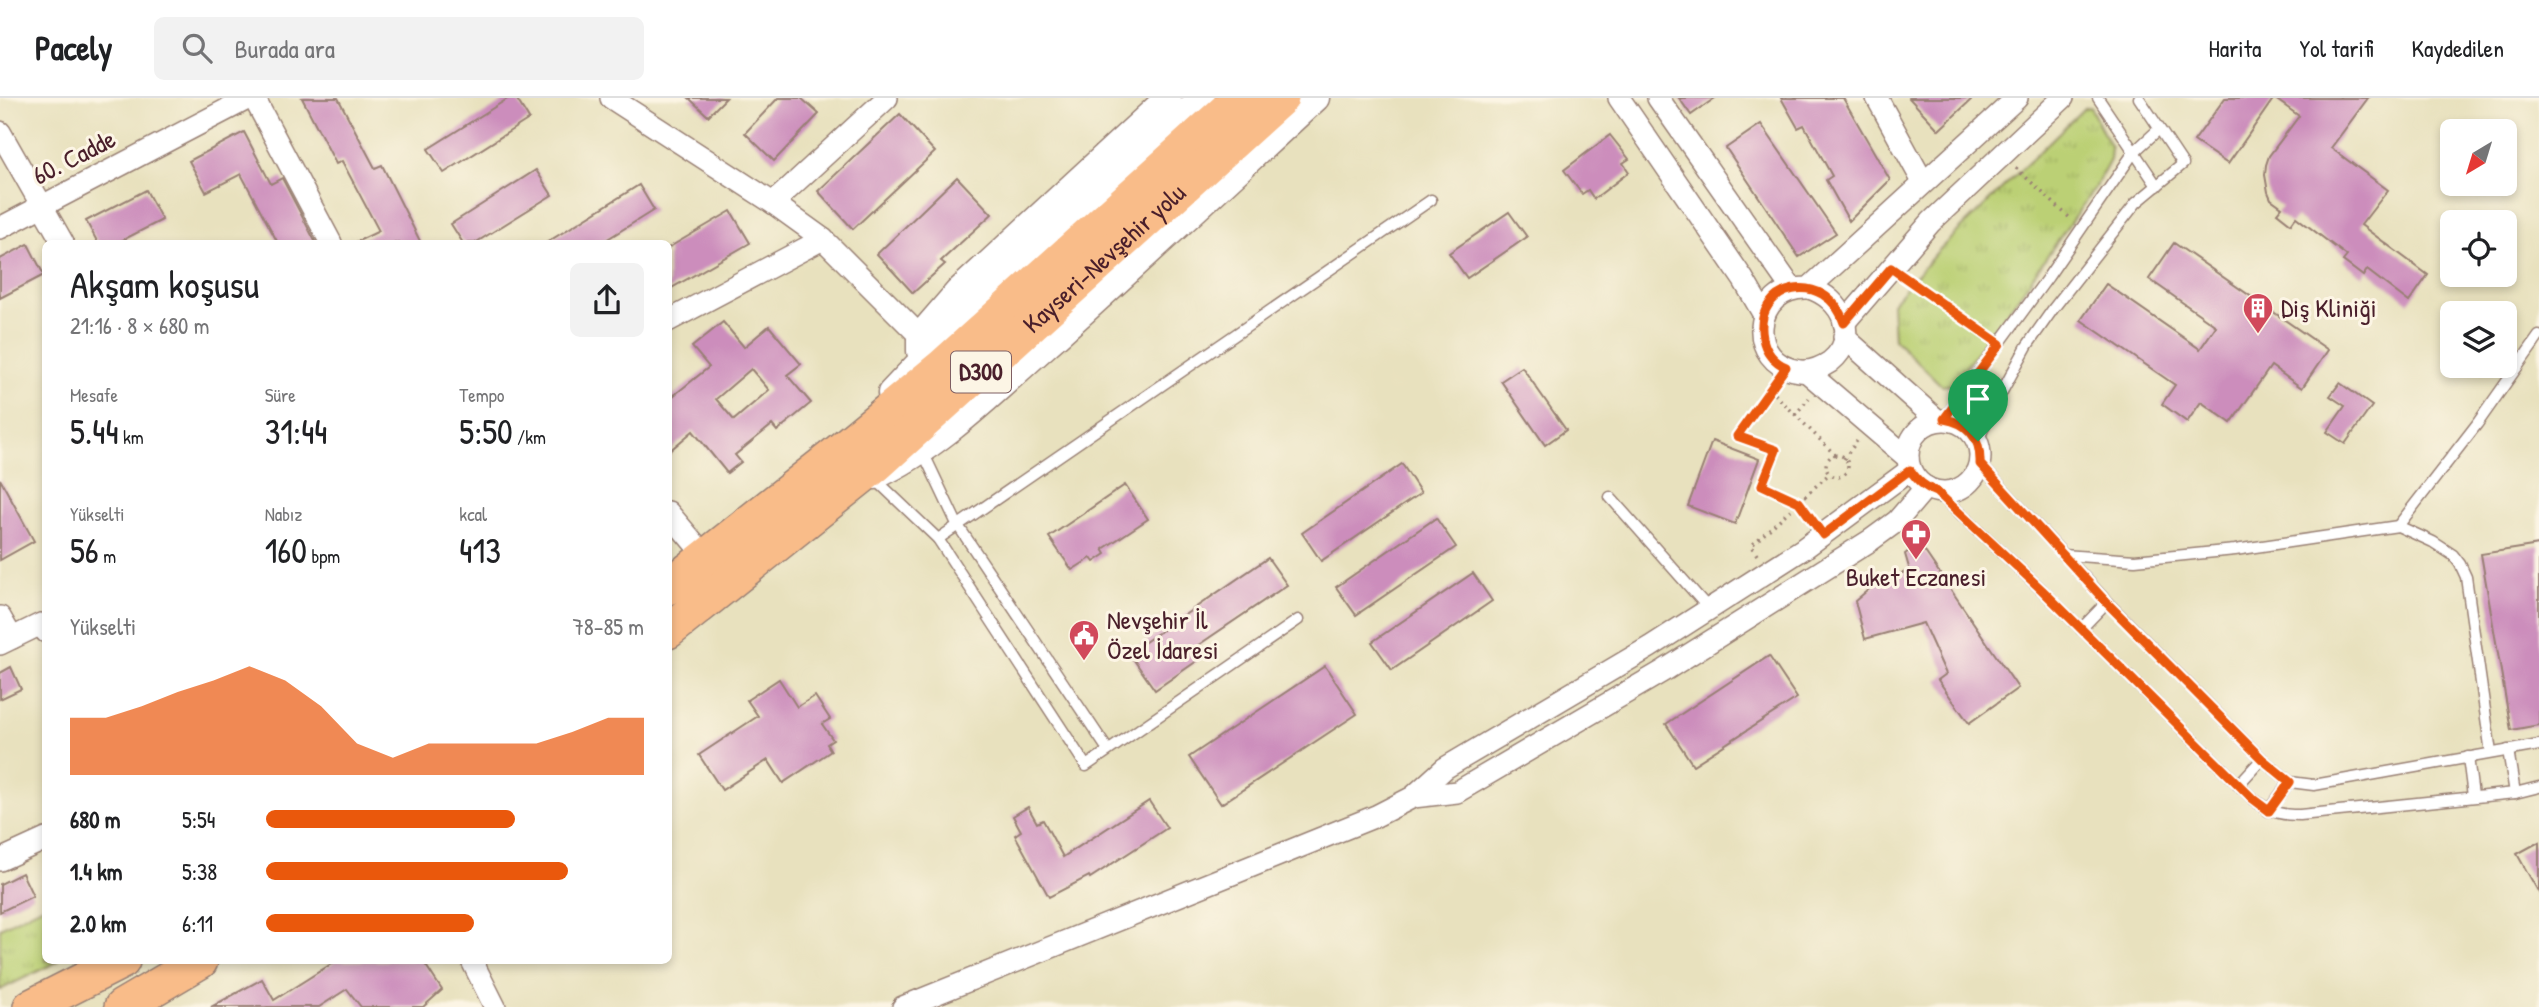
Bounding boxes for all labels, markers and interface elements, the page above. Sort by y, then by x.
search box [154,17,644,80]
text: Pacely [35,26,112,70]
icon: search [178,29,216,67]
text: Burada ara [234,31,335,66]
text: Harita [2208,32,2261,64]
text: Yol tarifi [2299,32,2373,64]
text: Kaydedilen [2411,32,2504,64]
north arrow [2440,119,2516,196]
map controls [2440,119,2517,378]
street label: 60. Cadde [26,121,121,192]
street label: Kayseri-Nevşehir yolu [1015,175,1193,341]
button: locate [2440,210,2517,287]
text: Akşam koşusu [70,258,259,310]
button: share [570,263,644,337]
place label: Diş Kliniği [2281,290,2376,325]
building icon: Diş Kliniği [2241,291,2275,335]
button: layers [2440,301,2517,378]
text: 21:16 · 8 × 680 m [70,310,209,341]
road number: D300 [951,352,1011,393]
pin [1948,369,2008,441]
icon: arrive [1959,380,1997,418]
text: Mesafe [70,382,118,408]
text: Süre [265,382,296,408]
text: Tempo [459,382,505,408]
text: 5.44 [70,408,119,455]
text: 31:44 [265,408,327,455]
text: 5:50 [459,408,513,455]
text: km [119,424,144,450]
text: /km [513,424,546,450]
text: Yükselti [70,501,125,527]
text: Nabız [265,501,302,527]
text: kcal [459,501,487,527]
pharmacy icon: Buket Eczanesi [1899,517,1933,561]
text: 56 [70,527,99,574]
text: 160 [265,527,307,574]
text: 413 [459,527,501,574]
text: m [99,543,116,569]
text: bpm [307,543,340,569]
place label: Buket Eczanesi [1846,559,1986,594]
place label: Nevşehir İl Özel İdaresi [1107,602,1218,667]
text: Yükselti [70,611,136,642]
text: 78–85 m [572,611,644,642]
public building icon: Nevşehir İl Özel İdaresi [1067,618,1101,662]
text: 680 m [70,804,120,835]
text: 5:54 [182,804,215,835]
text: 1.4 km [70,856,122,887]
text: 5:38 [182,856,217,887]
text: 2.0 km [70,908,126,939]
text: 6:11 [182,908,213,939]

